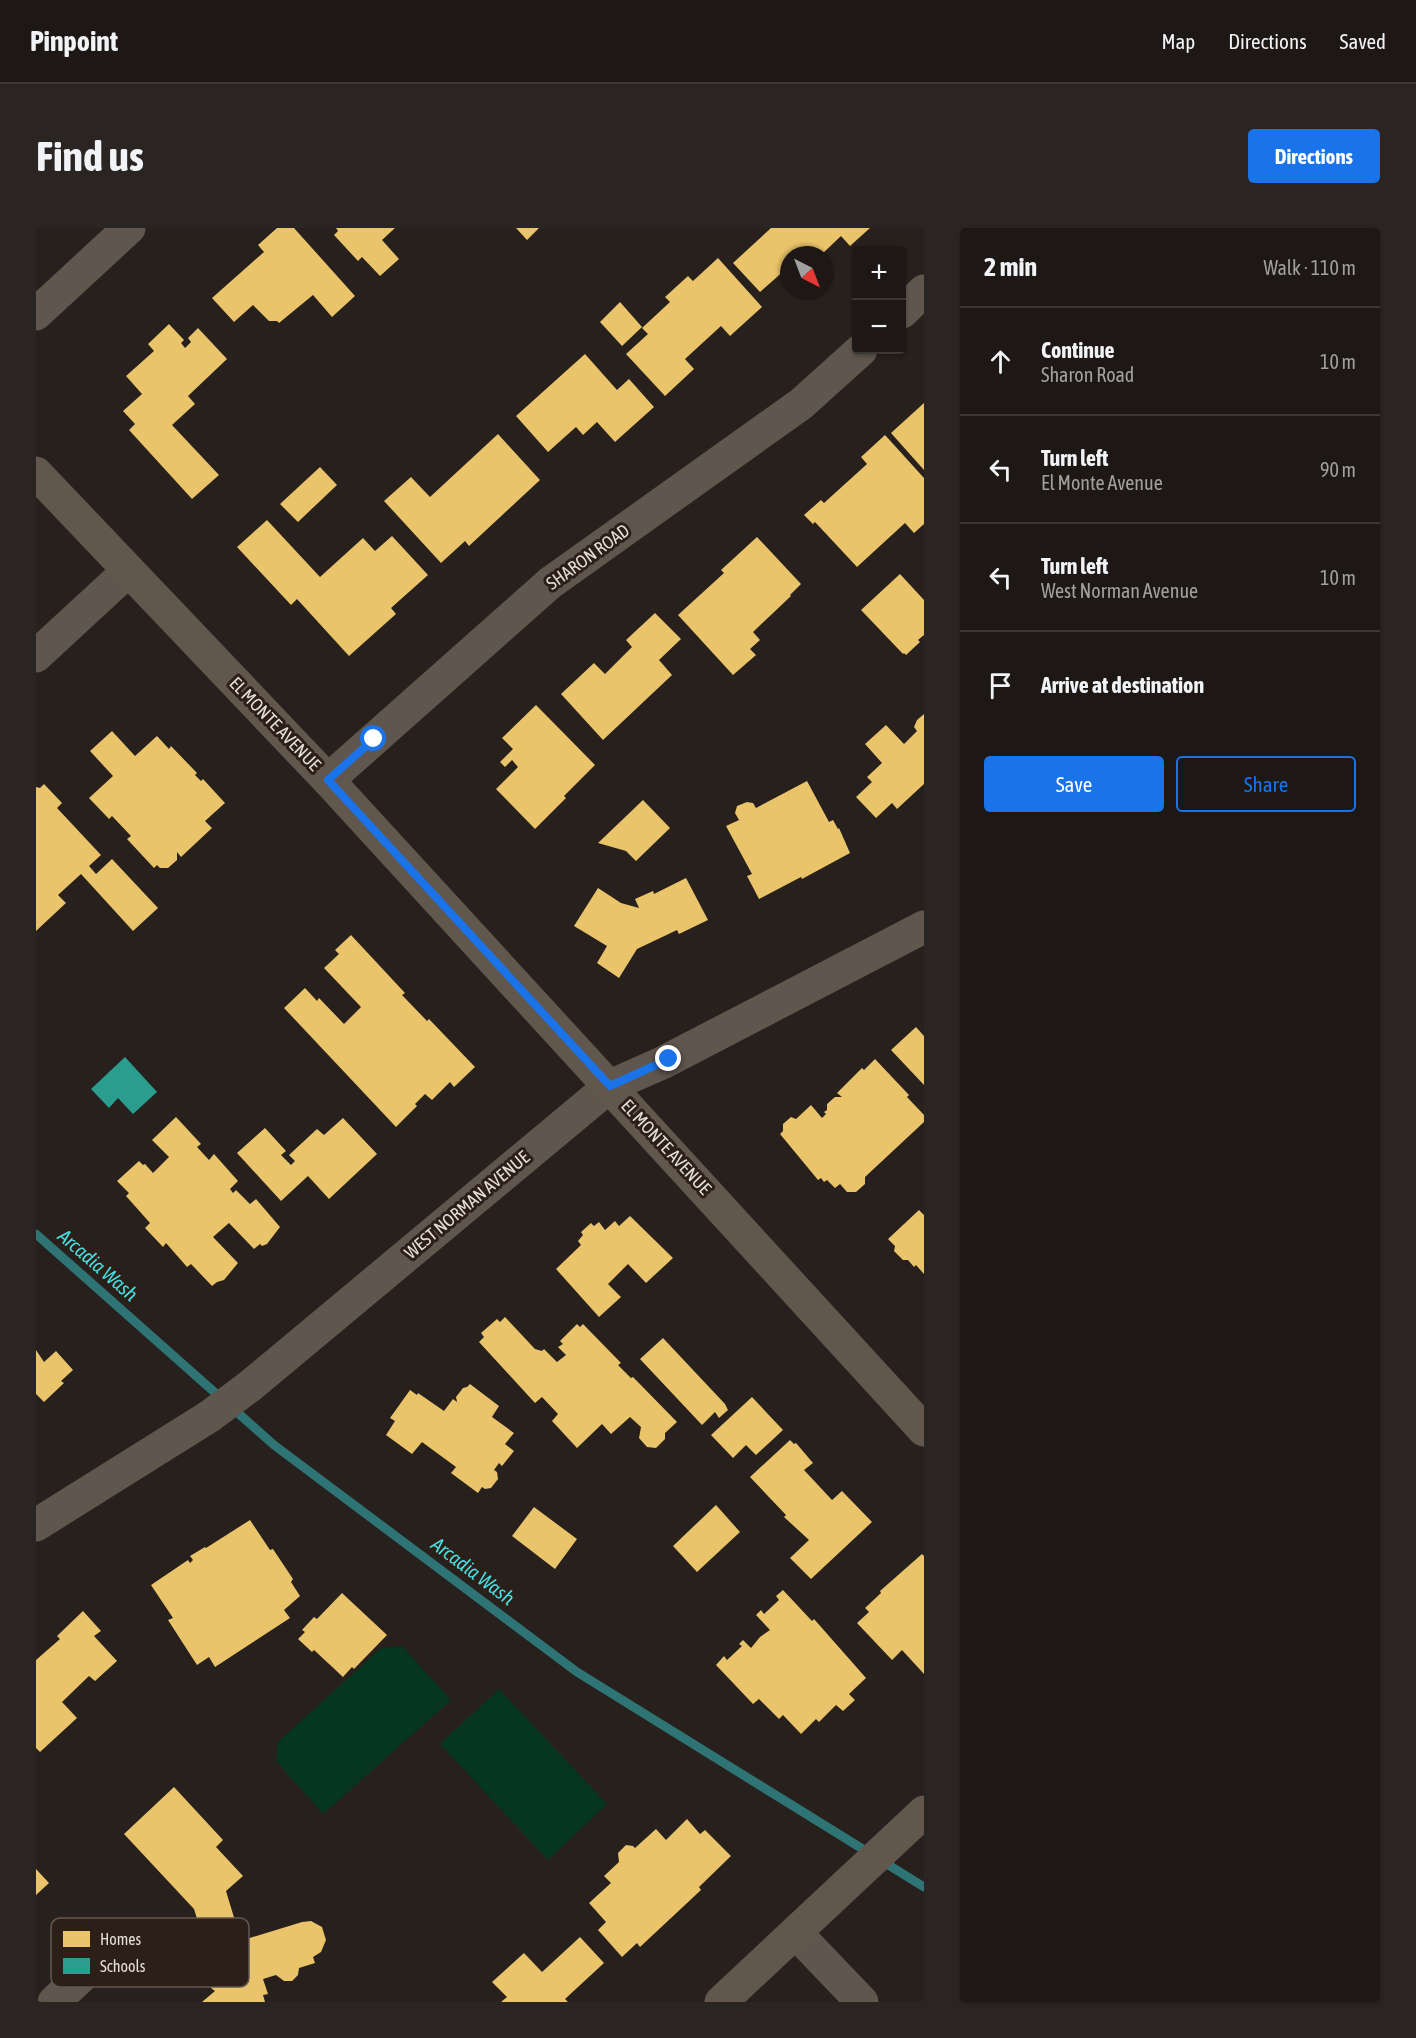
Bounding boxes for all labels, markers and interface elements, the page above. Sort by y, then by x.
text: Pinpoint [30,25,118,57]
text: Map [1161,29,1195,53]
text: Directions [1228,29,1307,53]
text: Saved [1340,29,1386,53]
button: Directions [1248,129,1380,183]
text: Find us [36,132,144,180]
north arrow [780,246,834,300]
map controls [852,246,906,354]
button: + [852,246,906,300]
text: 2 min [984,252,1037,282]
text: Walk · 110 m [1264,256,1356,279]
button: − [852,300,906,354]
text: Continue [1041,337,1115,363]
icon: ahead [984,345,1017,378]
text: 10 m [1320,350,1356,373]
text: Sharon Road [1041,363,1134,386]
text: Turn left [1041,445,1108,471]
icon: left [984,453,1017,486]
text: 90 m [1320,458,1356,481]
text: El Monte Avenue [1041,471,1163,494]
street label: SHARON ROAD [542,519,633,594]
text: Turn left [1041,553,1108,579]
icon: left [984,561,1017,594]
text: 10 m [1320,566,1356,589]
text: West Norman Avenue [1041,579,1198,602]
icon: arrive [984,669,1017,702]
street label: EL MONTE AVENUE [225,672,326,775]
text: Arrive at destination [1041,672,1204,698]
route start [360,725,386,751]
button: Save [984,756,1164,812]
button: Share [1176,756,1356,812]
route end [655,1045,681,1071]
street label: EL MONTE AVENUE [617,1095,716,1199]
street label: WEST NORMAN AVENUE [400,1146,534,1263]
water label: Arcadia Wash [53,1223,143,1306]
water label: Arcadia Wash [426,1531,520,1609]
legend [51,1918,249,1987]
text: Homes [100,1930,142,1948]
text: Schools [100,1957,146,1975]

